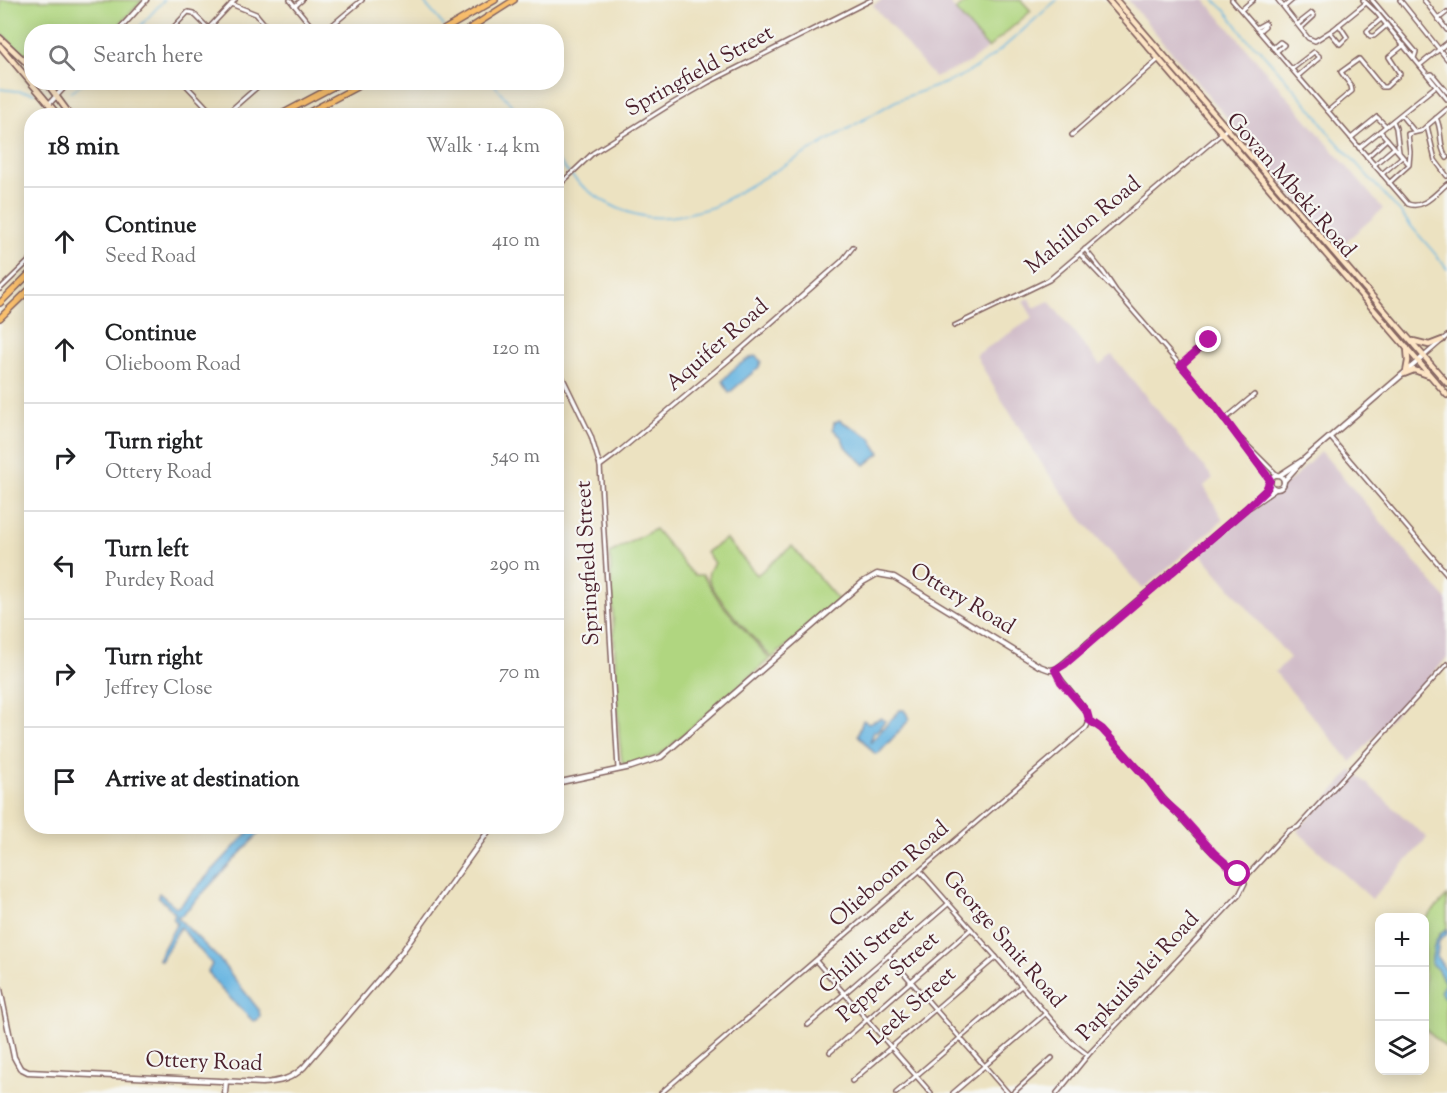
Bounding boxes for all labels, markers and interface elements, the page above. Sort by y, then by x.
street label: Springfield Street [620,18,780,126]
search box [24,24,564,90]
icon: search [45,41,78,74]
text: Search here [93,41,203,73]
street label: Govan Mbeki Road [1218,106,1362,266]
text: 18 min [48,129,120,166]
text: Walk · 1.4 km [426,133,540,162]
street label: Mahillon Road [1019,169,1149,283]
text: Continue [105,211,196,243]
icon: ahead [48,225,81,258]
text: 410 m [492,227,540,256]
text: Seed Road [105,243,196,272]
street label: Aquifer Road [659,292,777,400]
text: Continue [105,319,196,351]
route end [1195,326,1221,352]
icon: ahead [48,333,81,366]
text: 120 m [492,335,540,364]
text: Olieboom Road [105,351,241,380]
text: Turn right [105,427,202,459]
icon: right [48,441,81,474]
text: 540 m [492,443,540,472]
text: Ottery Road [105,459,212,488]
street label: Springfield Street [569,479,609,646]
text: Turn left [105,535,188,567]
icon: left [48,549,81,582]
text: 290 m [490,551,540,580]
street label: Ottery Road [903,556,1021,644]
text: Purdey Road [105,567,214,596]
text: Turn right [105,643,202,675]
icon: right [48,657,81,690]
text: 70 m [499,659,540,688]
text: Jeffrey Close [105,675,213,704]
icon: arrive [48,765,81,798]
text: Arrive at destination [105,765,300,797]
street label: Olieboom Road [823,814,957,936]
route start [1224,860,1250,886]
street label: George Smit Road [934,864,1072,1016]
street label: Chilli Street [812,901,922,1002]
street label: Papkuilsvlei Road [1070,905,1208,1049]
map controls [1375,913,1429,1075]
button: + [1375,913,1429,967]
street label: Pepper Street [831,924,947,1031]
street label: Leek Street [862,959,964,1054]
button: − [1375,967,1429,1021]
button: layers [1375,1021,1429,1075]
street label: Ottery Road [145,1045,263,1081]

